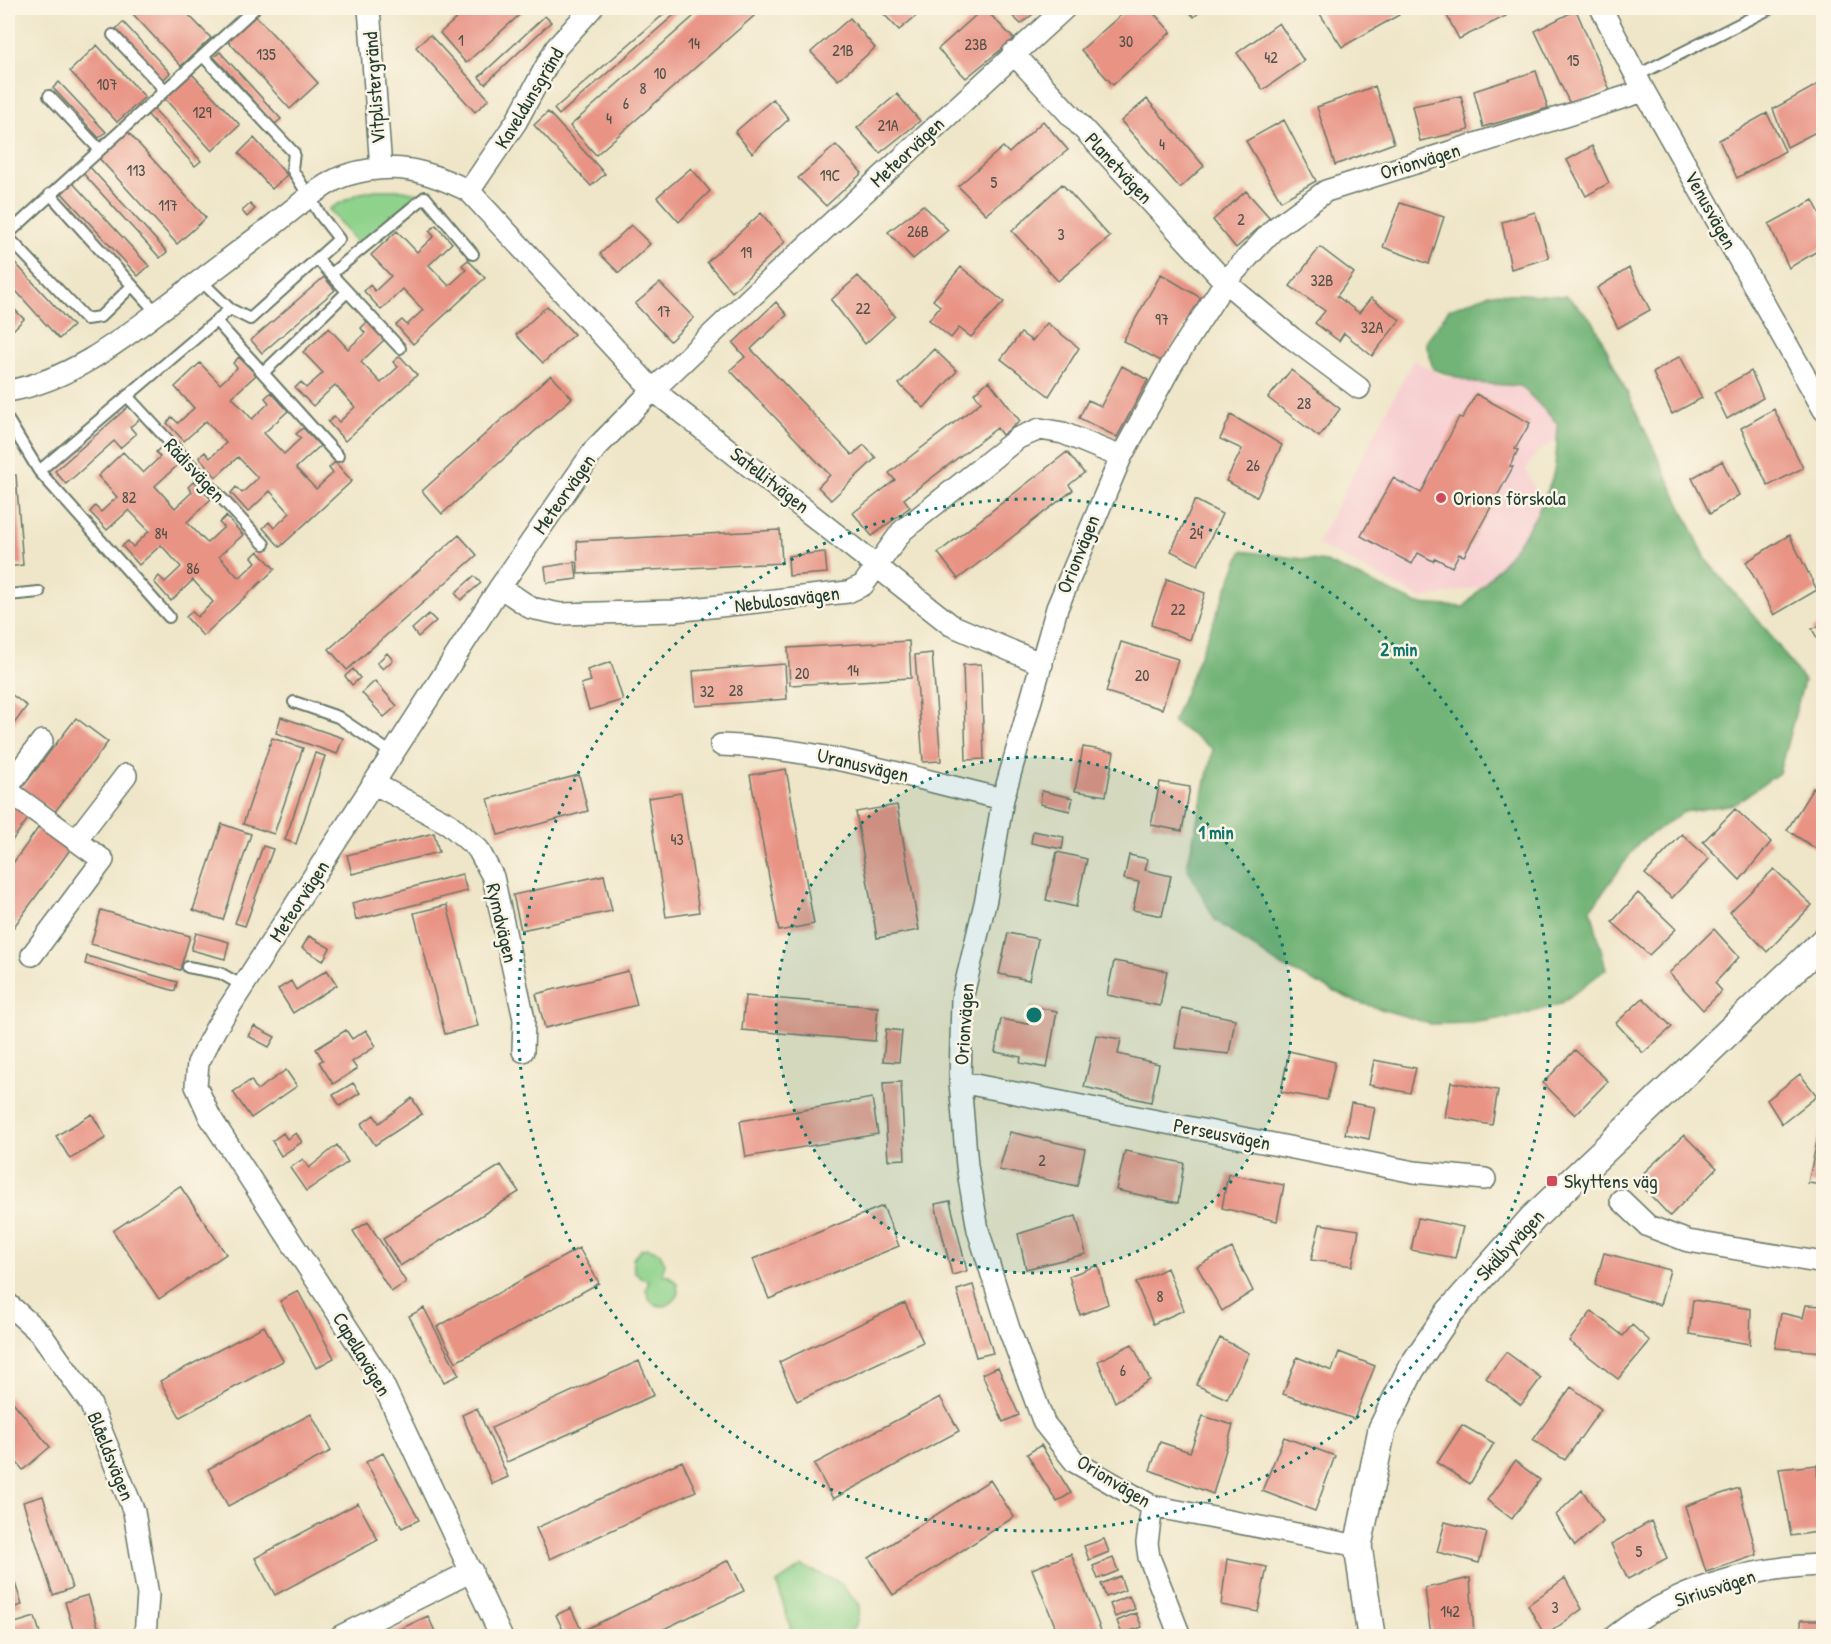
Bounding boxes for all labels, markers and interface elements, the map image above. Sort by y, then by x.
house number: 1 [458,29,464,51]
house number: 30 [1119,30,1133,52]
street label: Vitplistergränd [356,31,391,145]
house number: 14 [688,32,700,54]
house number: 23B [965,33,987,55]
house number: 21B [832,39,854,61]
street label: Kaveldunsgränd [488,42,569,153]
house number: 135 [256,43,276,65]
house number: 42 [1264,46,1278,68]
house number: 15 [1567,49,1580,71]
house number: 10 [654,62,666,84]
house number: 107 [97,73,118,95]
house number: 8 [640,77,647,99]
house number: 6 [623,92,629,114]
house number: 129 [192,101,212,123]
house number: 4 [606,107,612,129]
street label: Meteorvägen [864,110,950,193]
house number: 21A [877,114,899,136]
street label: Planetvägen [1079,126,1159,209]
house number: 4 [1159,133,1165,155]
street label: Orionvägen [1377,136,1463,185]
house number: 113 [127,159,145,181]
house number: 19C [820,164,840,186]
street label: Venusvägen [1679,166,1744,254]
house number: 5 [991,171,998,193]
house number: 117 [158,194,178,216]
house number: 2 [1237,208,1245,230]
house number: 26B [907,220,929,242]
house number: 3 [1057,223,1065,245]
house number: 19 [740,241,752,263]
house number: 32B [1311,269,1333,291]
house number: 22 [856,297,871,319]
house number: 17 [657,300,671,322]
house number: 97 [1155,308,1169,330]
house number: 32A [1361,316,1383,338]
house number: 28 [1297,392,1311,414]
street label: Rädisvägen [159,432,232,508]
street label: Satellitvägen [725,440,815,519]
street label: Meteorvägen [526,448,601,539]
house number: 26 [1246,454,1260,476]
place label: Orions förskola [1453,484,1566,511]
house number: 82 [122,486,137,508]
marker: Orions förskola [1434,491,1448,505]
street label: Orionvägen [1050,511,1105,597]
house number: 84 [155,522,167,544]
house number: 24 [1189,522,1203,544]
house number: 86 [186,557,200,579]
street label: Nebulosavägen [733,579,841,618]
house number: 22 [1171,598,1186,620]
text: 2 min [1381,637,1417,662]
house number: 14 [847,659,859,681]
house number: 20 [795,662,809,684]
house number: 20 [1135,664,1149,686]
house number: 28 [729,679,743,701]
house number: 32 [700,680,715,702]
street label: Uranusvägen [815,741,911,788]
text: 1 min [1198,820,1234,845]
house number: 43 [670,828,684,850]
street label: Meteorvägen [262,855,335,947]
street label: Rymdvägen [480,881,525,965]
street label: Orionvägen [947,982,980,1066]
centre of rings [1024,1005,1044,1025]
street label: Perseusvägen [1171,1111,1273,1156]
house number: 2 [1038,1149,1046,1171]
place label: Skyttens väg [1564,1167,1658,1194]
marker: Skyttens väg [1545,1174,1559,1188]
street label: Skälbyvägen [1469,1203,1550,1286]
house number: 8 [1157,1285,1164,1307]
street label: Capellavägen [327,1307,398,1401]
house number: 6 [1120,1359,1126,1381]
street label: Blåeldsvägen [81,1407,142,1504]
street label: Orionvägen [1072,1448,1156,1513]
house number: 5 [1636,1540,1643,1562]
street label: Siriusvägen [1671,1562,1759,1613]
house number: 3 [1551,1596,1559,1618]
house number: 142 [1440,1600,1460,1622]

